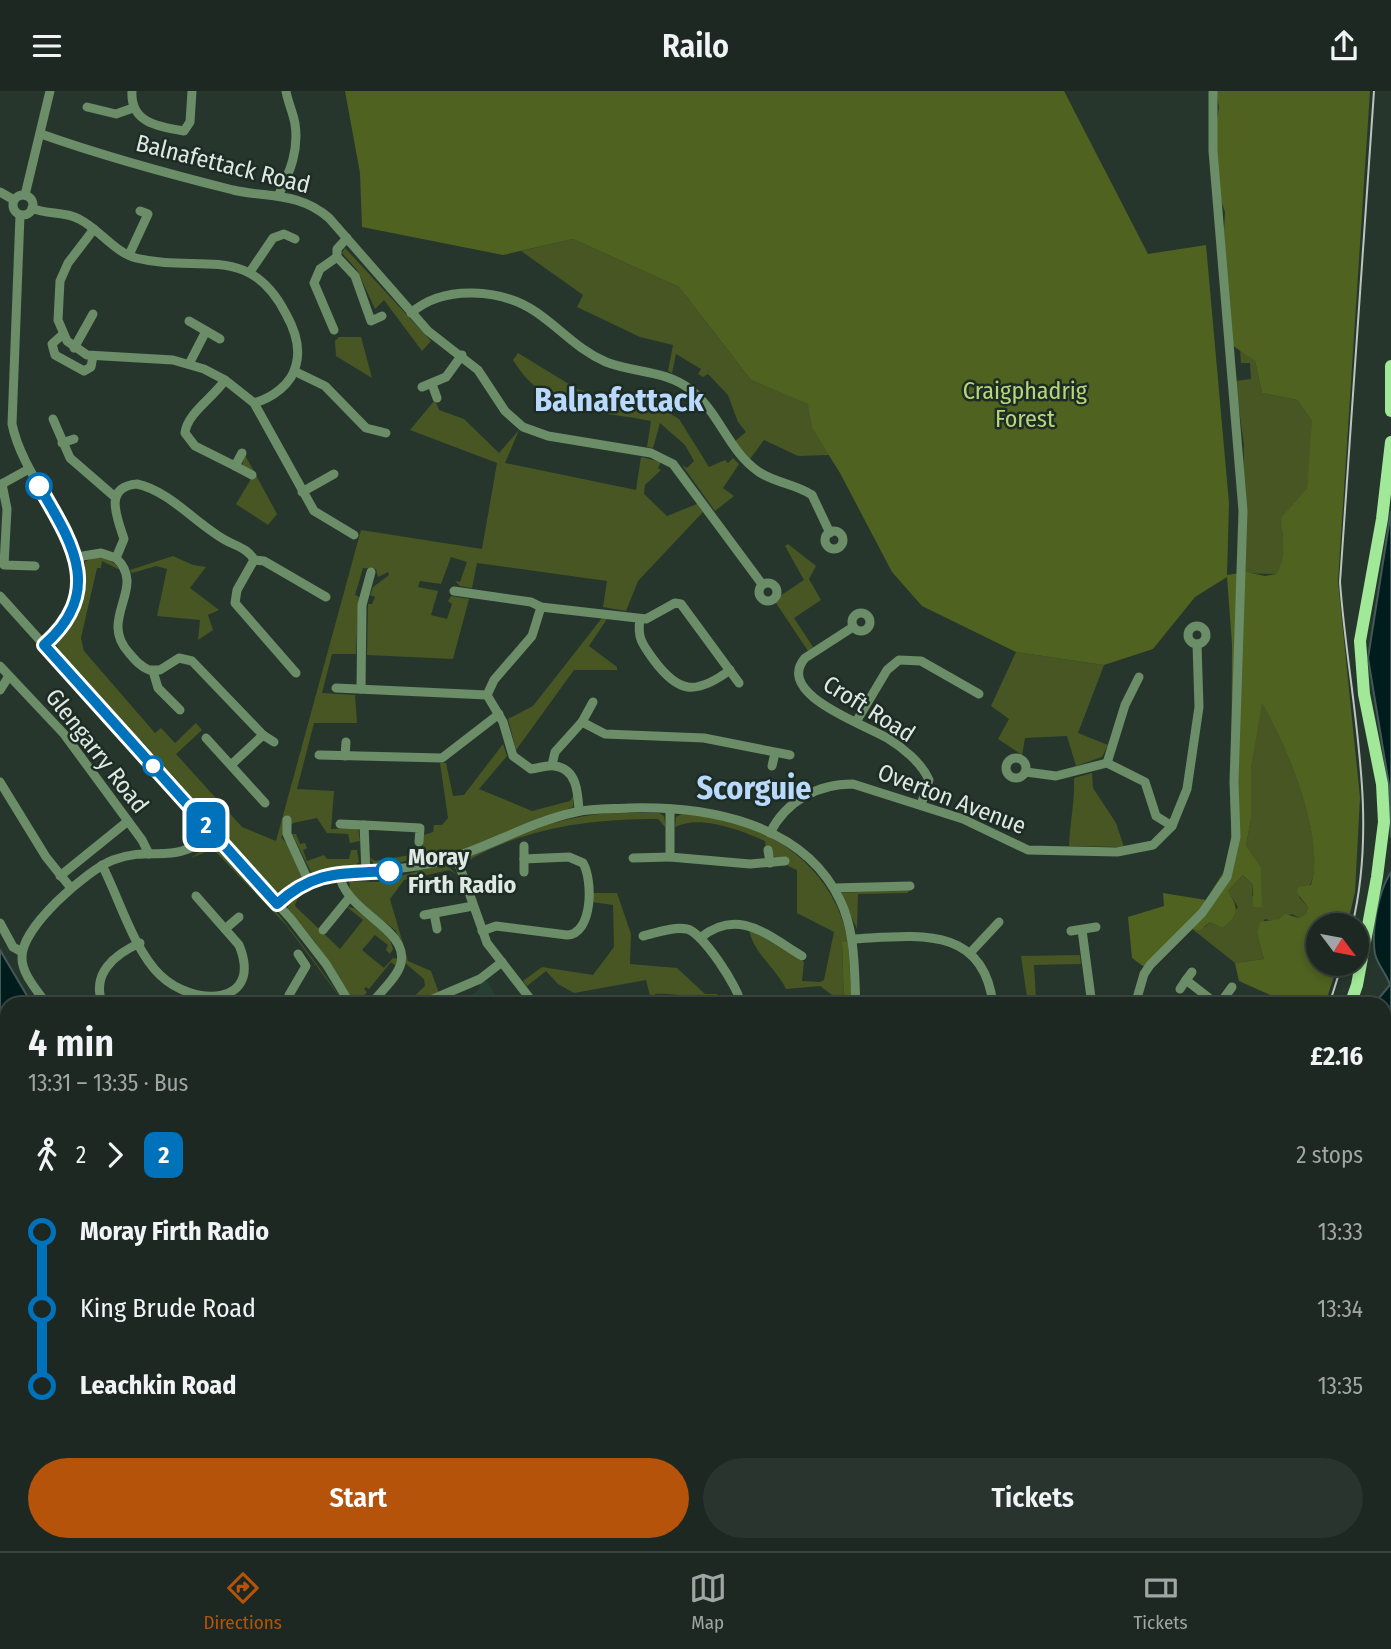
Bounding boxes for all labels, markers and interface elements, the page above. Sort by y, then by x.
icon: menu [28,27,66,65]
text: Railo [662,27,729,65]
icon: share [1325,27,1363,65]
street label: Balnafettack Road [133,129,313,199]
park label: Craigphadrig Forest [963,377,1088,433]
district label: Balnafettack [534,381,705,419]
unlabelled marker [26,473,52,499]
street label: Croft Road [818,670,920,748]
street label: Glengarry Road [40,683,154,819]
unlabelled marker [143,756,163,776]
street label: Overton Avenue [874,758,1030,840]
district label: Scorguie [696,769,812,807]
line badge: 2 [183,802,229,848]
text: 2 [200,811,212,839]
place label: Moray Firth Radio [408,843,517,899]
marker: Moray Firth Radio [376,858,402,884]
north arrow [1306,913,1368,977]
map controls [1306,913,1369,976]
text: 4 min [28,1020,114,1066]
text: £2.16 [1310,1041,1363,1072]
text: 13:31 – 13:35 · Bus [28,1069,188,1097]
icon: walk [28,1136,66,1174]
icon: forward [96,1136,134,1174]
text: 2 [76,1141,86,1169]
text: 2 [158,1141,169,1169]
text: 2 stops [1296,1141,1363,1169]
text: Moray Firth Radio [80,1216,269,1247]
text: 13:33 [1318,1218,1363,1246]
text: King Brude Road [80,1293,256,1324]
text: 13:34 [1317,1295,1363,1323]
text: Leachkin Road [80,1370,236,1401]
text: 13:35 [1318,1372,1363,1400]
button: Start [28,1458,689,1538]
button: Tickets [703,1458,1363,1538]
tab: Directions [203,1569,282,1634]
tab: Map [689,1569,727,1634]
tab: Tickets [1133,1569,1188,1634]

